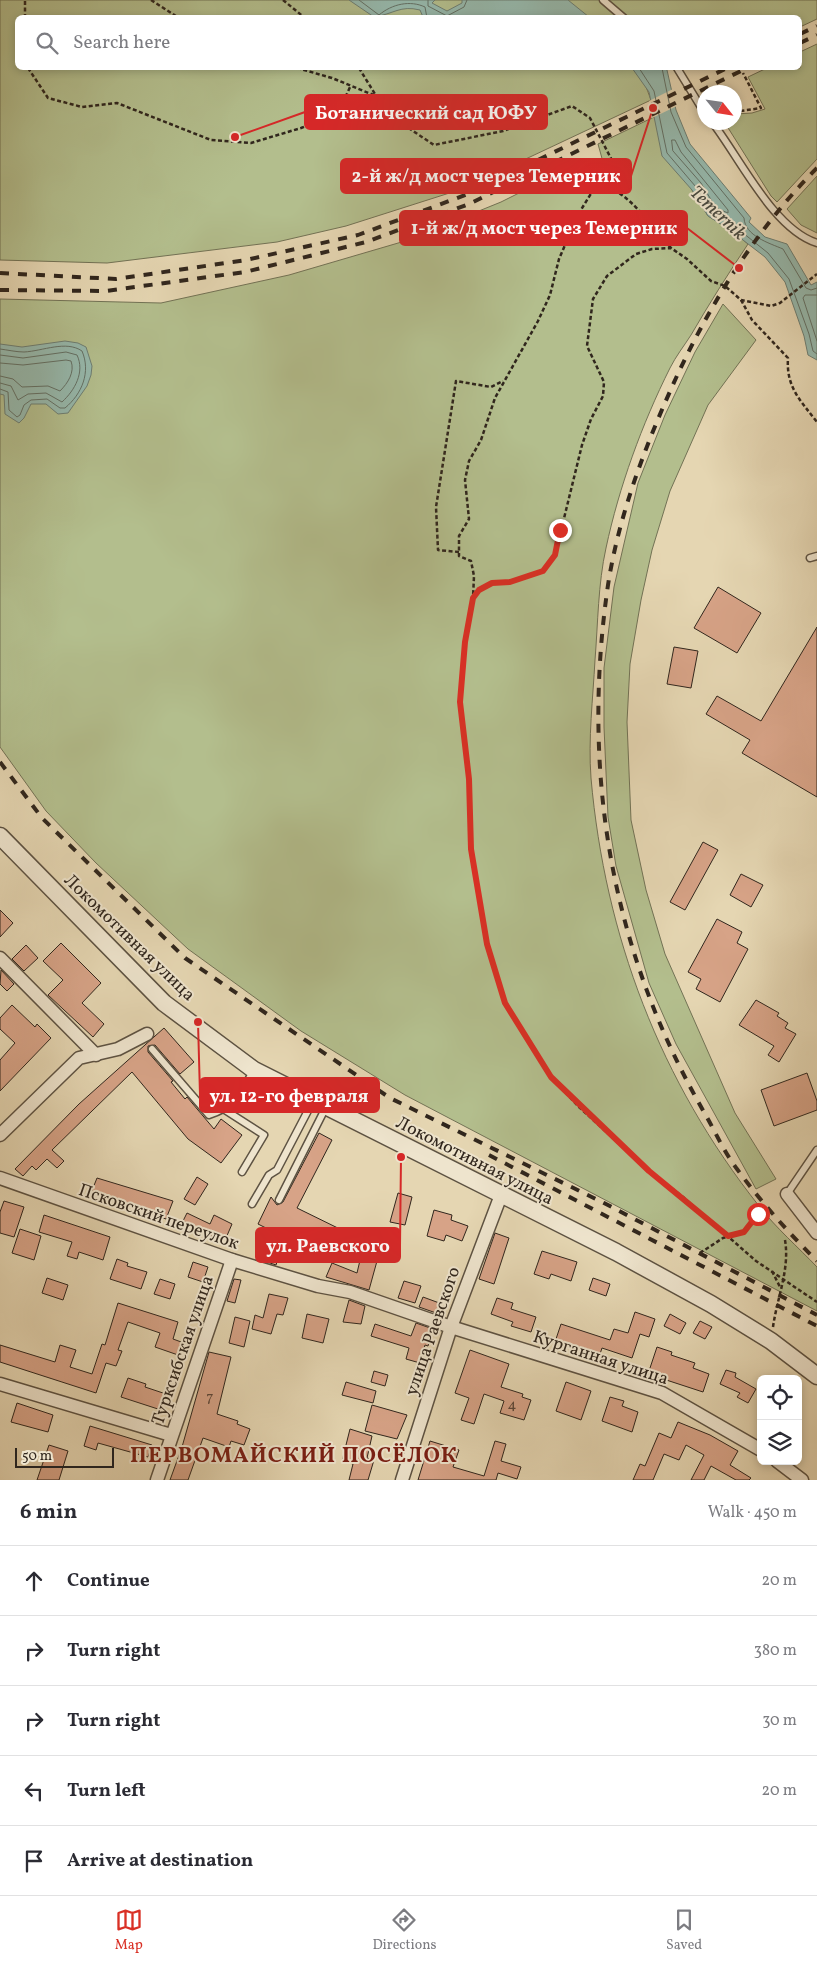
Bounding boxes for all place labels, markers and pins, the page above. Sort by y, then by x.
callout: Ботанический сад ЮФУ [305,95,547,129]
callout: 2-й ж/д мост через Темерник [341,159,631,193]
callout: 1-й ж/д мост через Темерник [400,211,687,245]
callout: ул. 12-го февраля [200,1078,379,1112]
callout: ул. Раевского [256,1228,400,1262]

